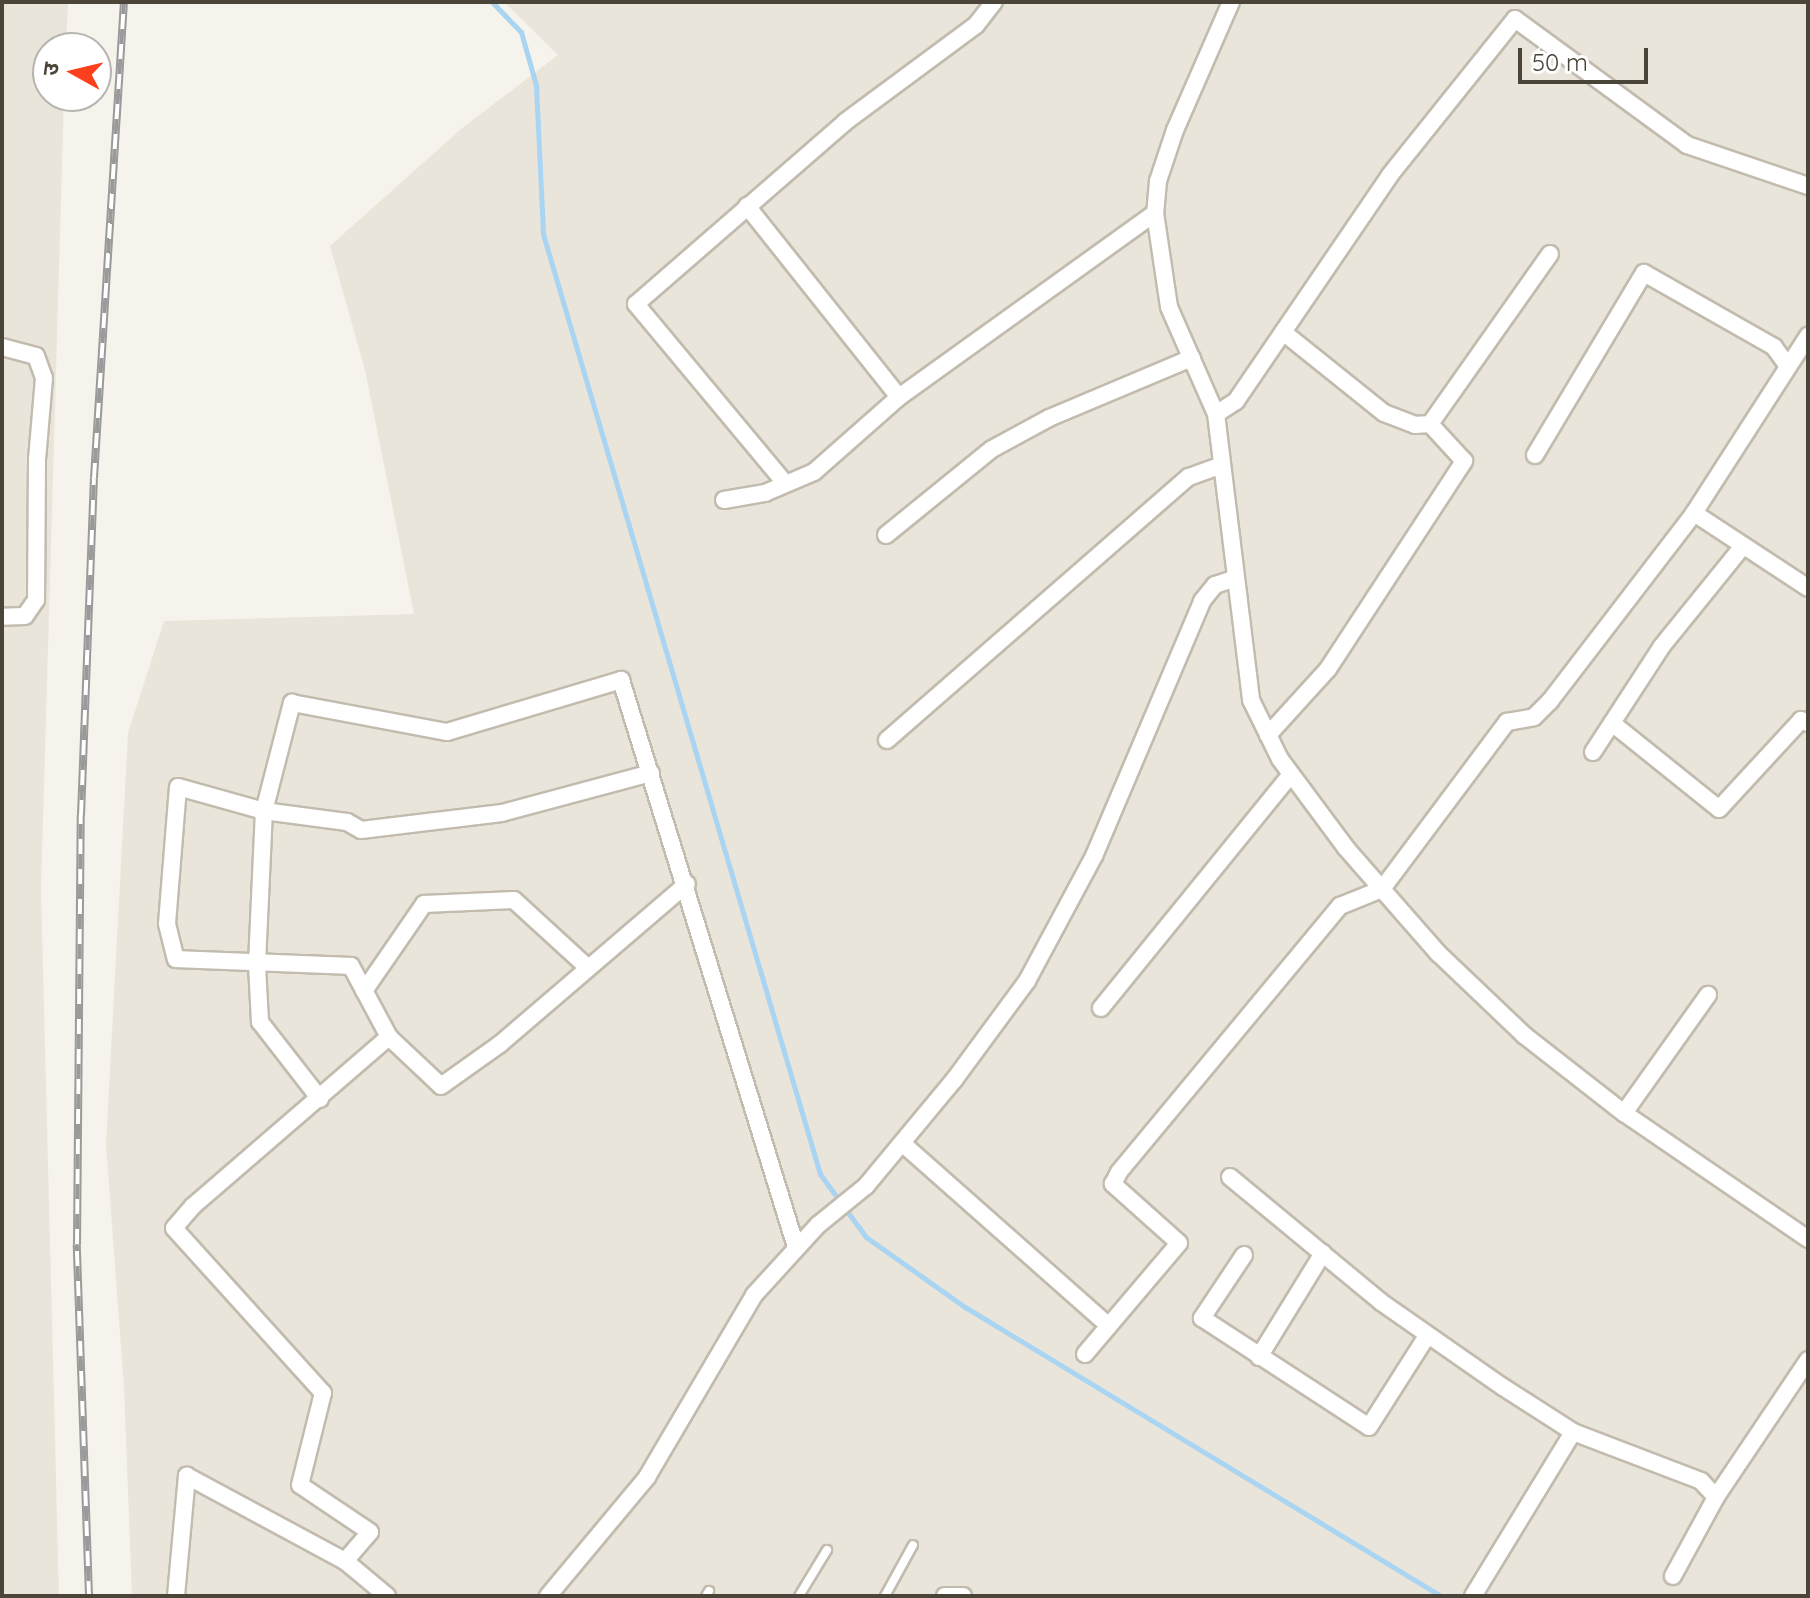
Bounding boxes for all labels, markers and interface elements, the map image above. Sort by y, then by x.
north arrow [32,32,112,112]
scale bar [1522,32,1652,82]
text: 50 m [1532,47,1588,77]
text: उ [35,61,65,77]

